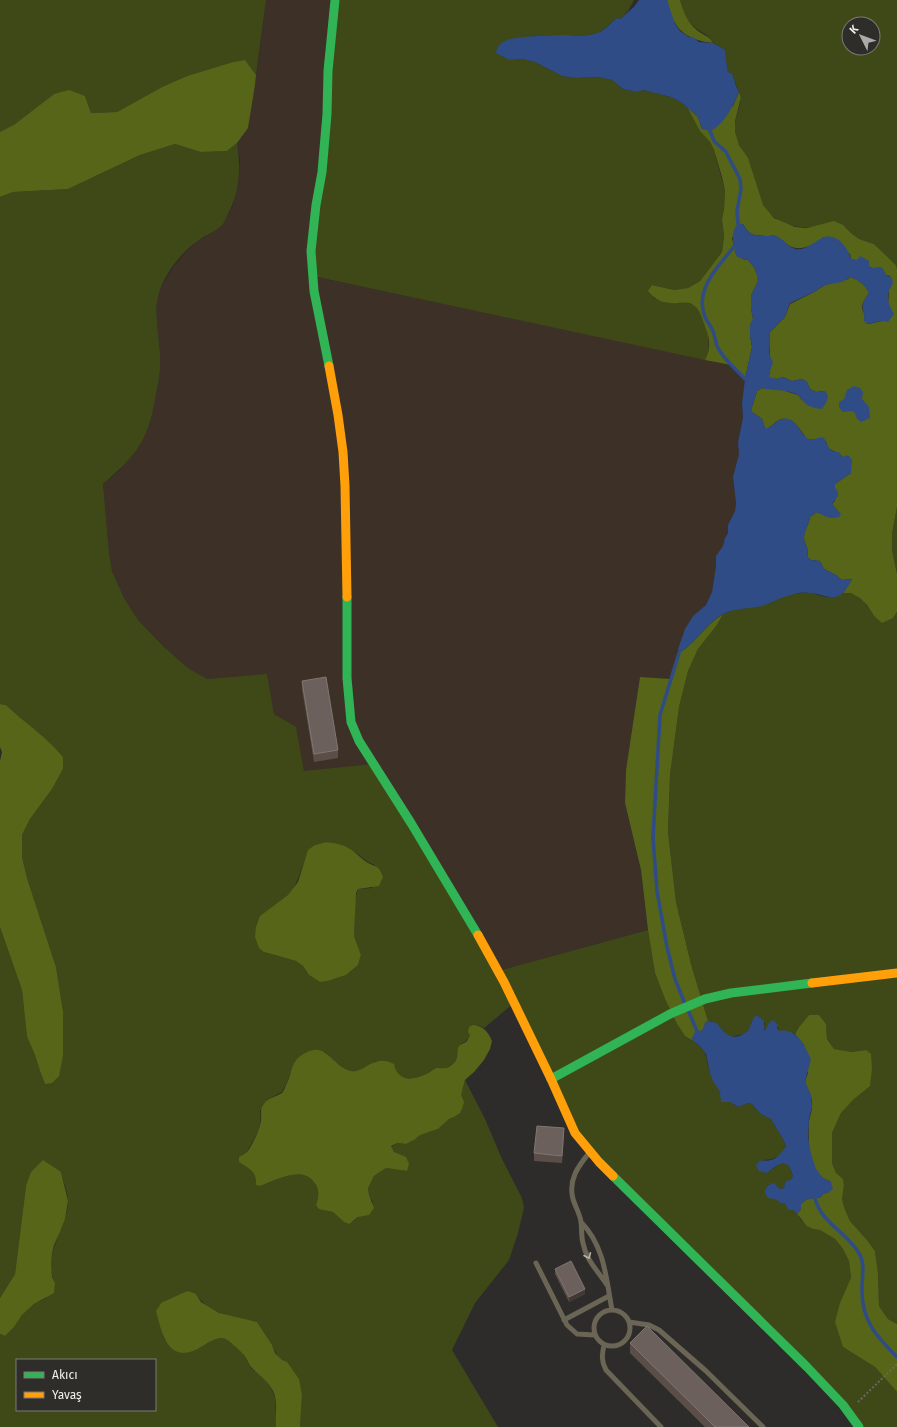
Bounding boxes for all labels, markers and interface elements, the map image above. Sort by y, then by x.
north arrow [841,16,881,56]
text: K [847,22,862,37]
one-way arrow [583,1252,591,1259]
legend [16,1359,156,1411]
text: Akıcı [52,1368,78,1382]
text: Yavaş [52,1388,82,1402]

